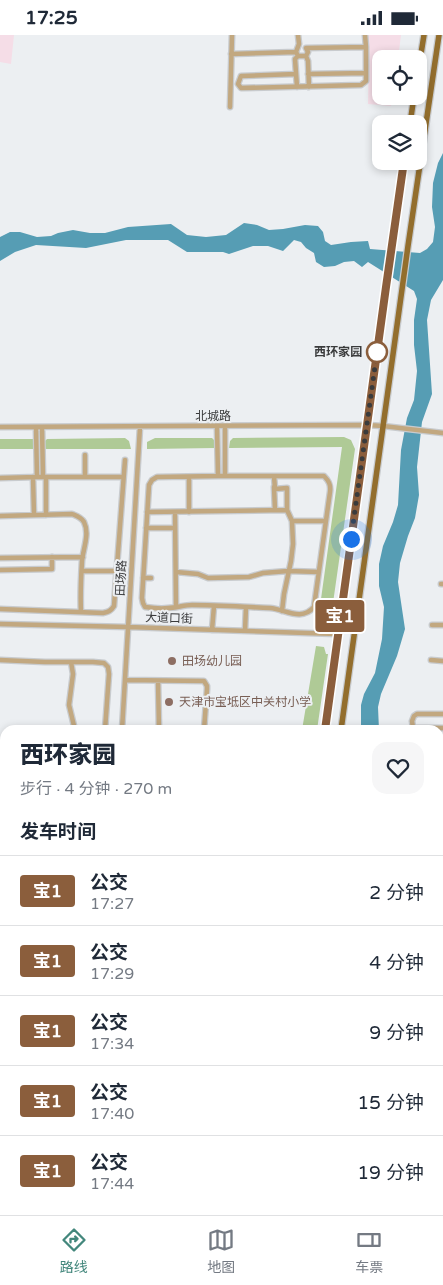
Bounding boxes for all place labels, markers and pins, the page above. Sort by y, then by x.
marker: 西环家园 [366,341,388,363]
place label: 西环家园 [314,345,362,359]
place label: 田场幼儿园 [182,654,242,668]
marker: 田场幼儿园 [166,655,178,667]
place label: 天津市宝坻区中关村小学 [179,695,311,709]
marker: 天津市宝坻区中关村小学 [163,696,175,708]

